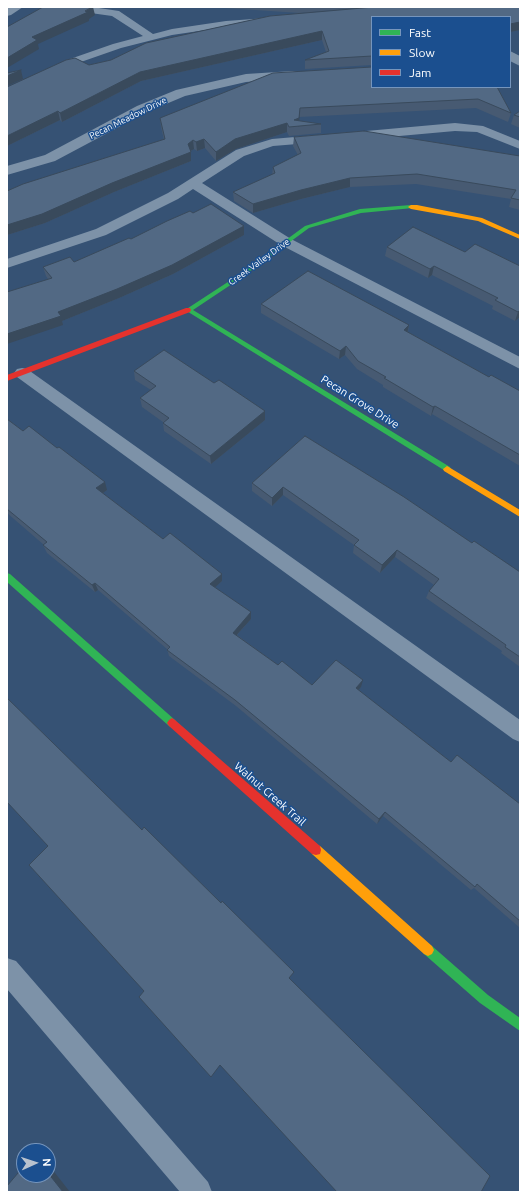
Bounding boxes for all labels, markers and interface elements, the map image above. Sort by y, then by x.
legend [371,16,511,88]
text: Fast [409,26,431,39]
text: Slow [409,46,435,59]
text: Jam [409,66,431,79]
street label: Pecan Meadow Drive [88,95,168,141]
street label: Creek Valley Drive [226,236,292,288]
street label: Pecan Grove Drive [318,373,402,431]
street label: Walnut Creek Trail [232,759,308,829]
north arrow [16,1143,56,1183]
text: N [41,1158,53,1167]

